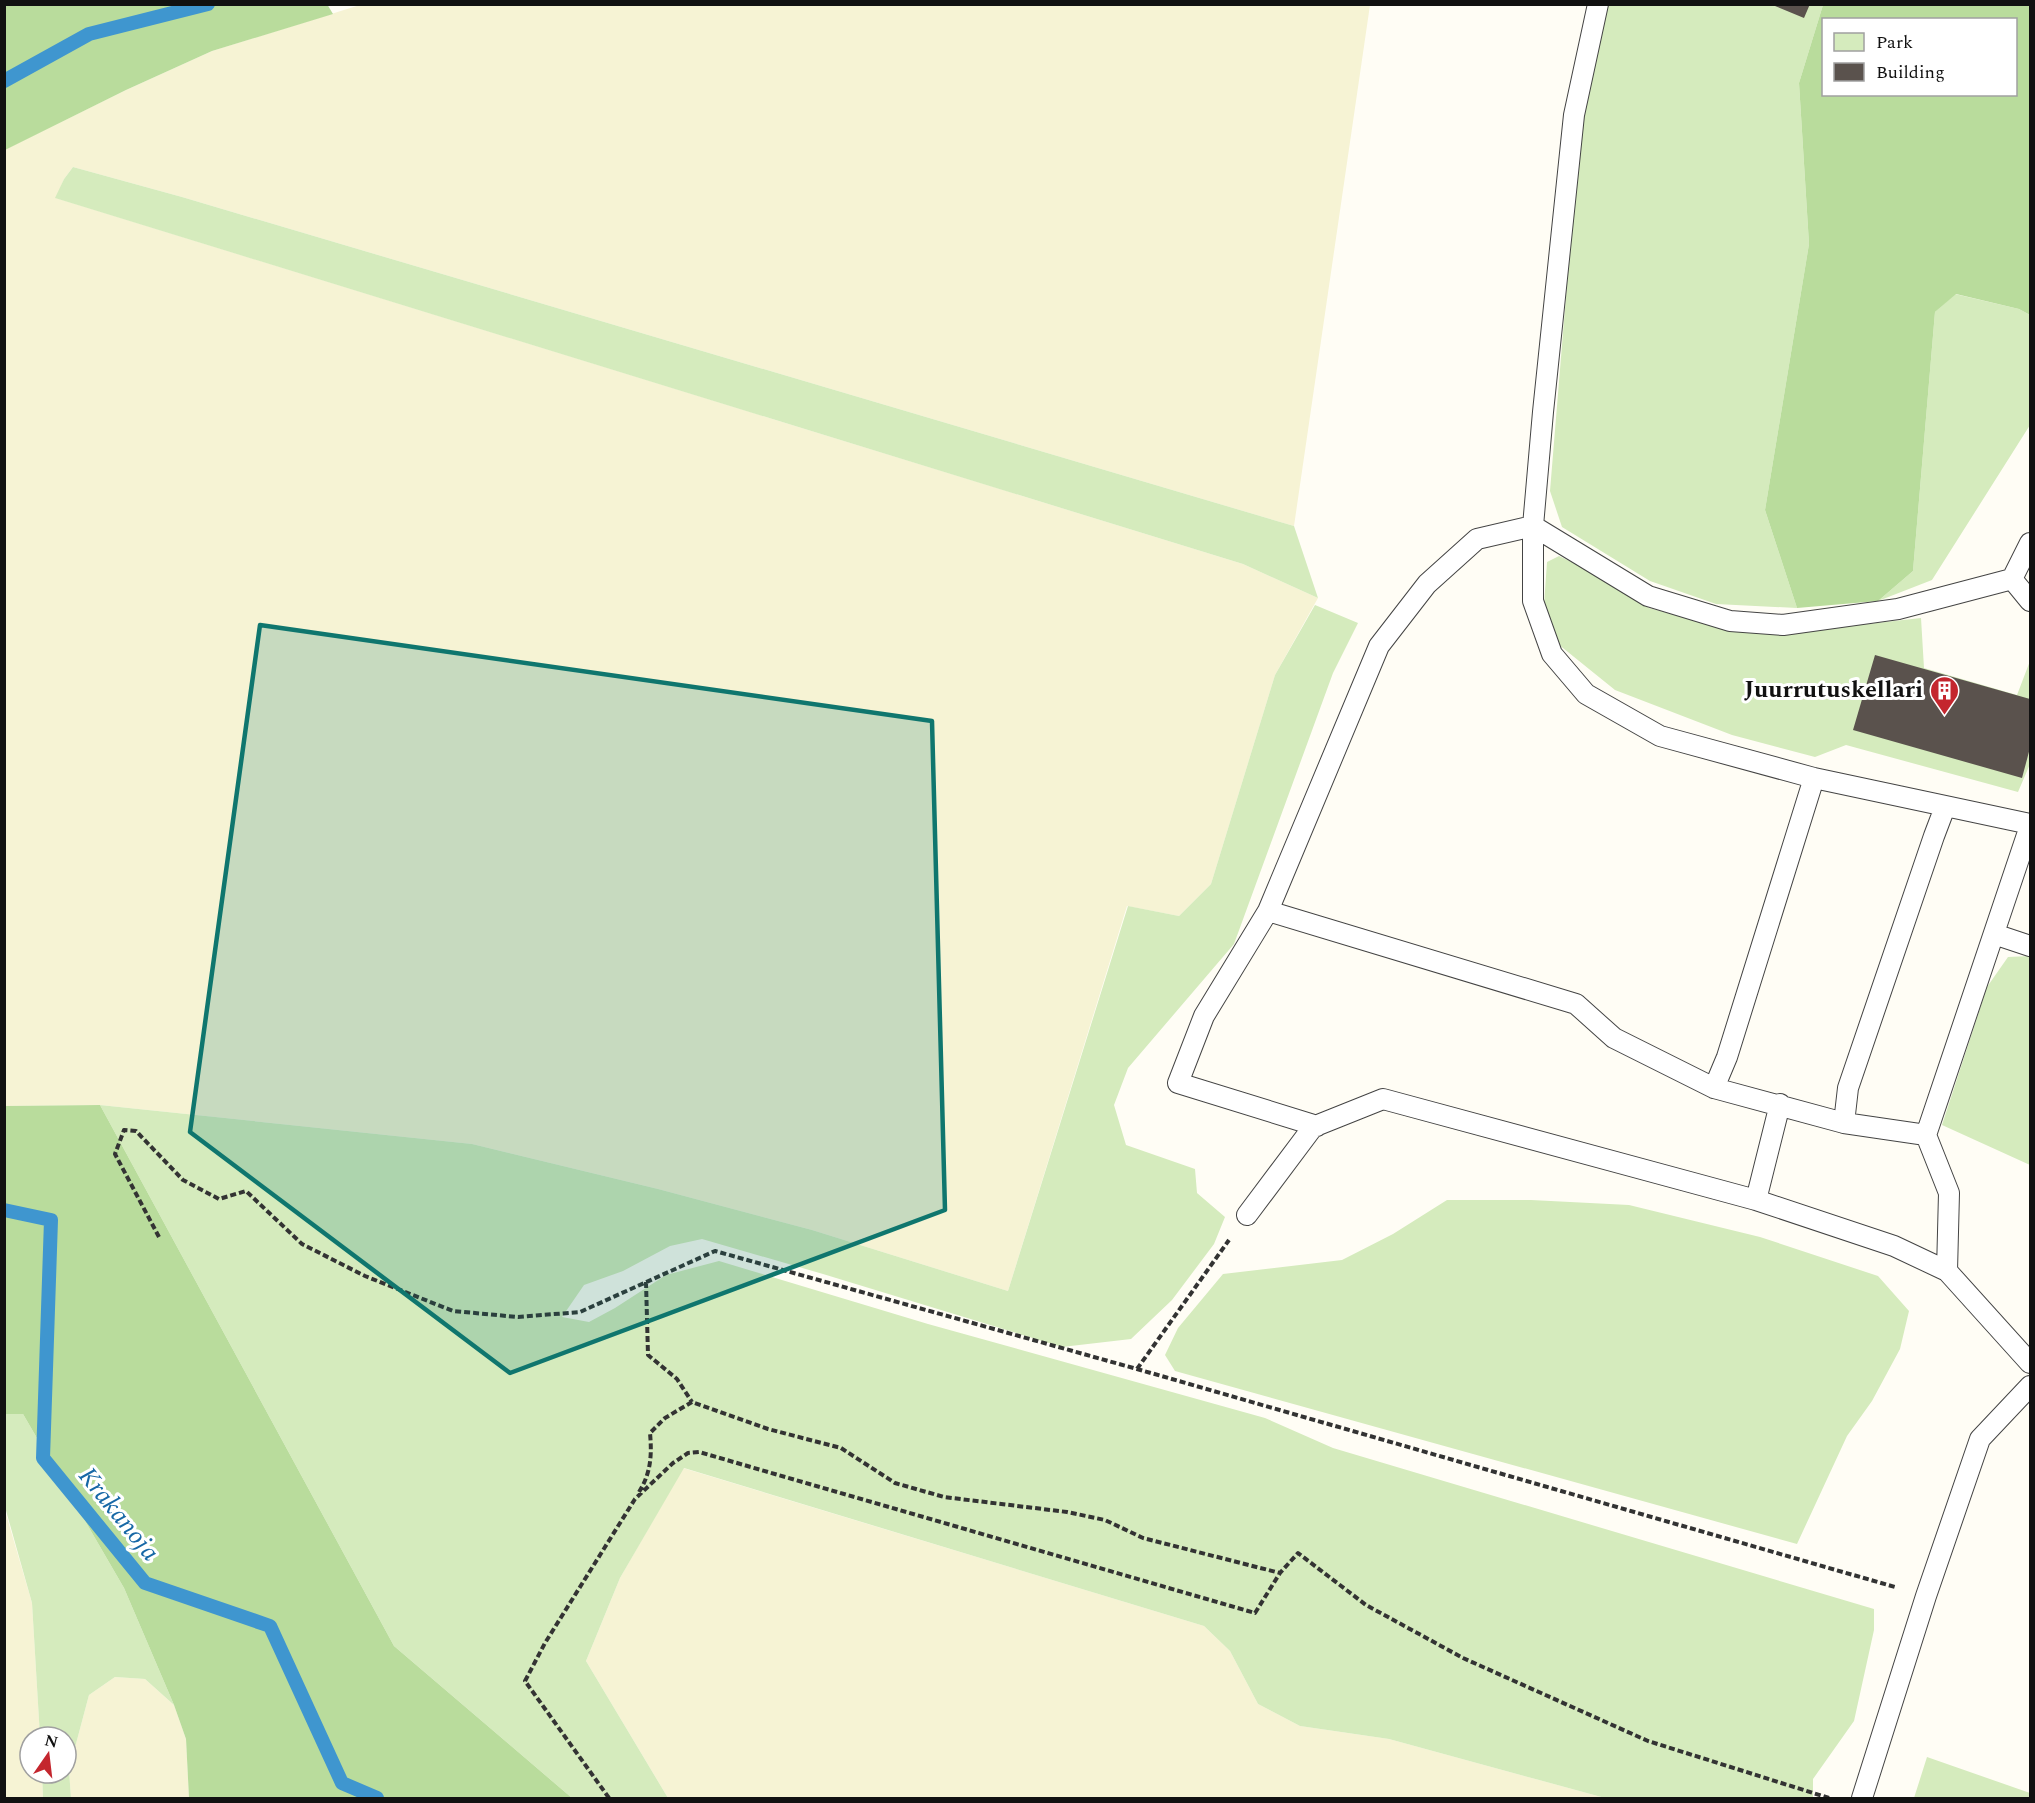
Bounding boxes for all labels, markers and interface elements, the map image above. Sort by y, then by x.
legend [1822,18,2017,96]
text: Park [1876,29,1913,56]
text: Building [1876,59,1945,86]
place label: Juurrutuskellari [1744,672,1923,708]
building icon: Juurrutuskellari [1928,674,1960,716]
water label: Krakanoja [68,1458,170,1570]
north arrow [18,1725,78,1785]
text: N [42,1728,61,1755]

